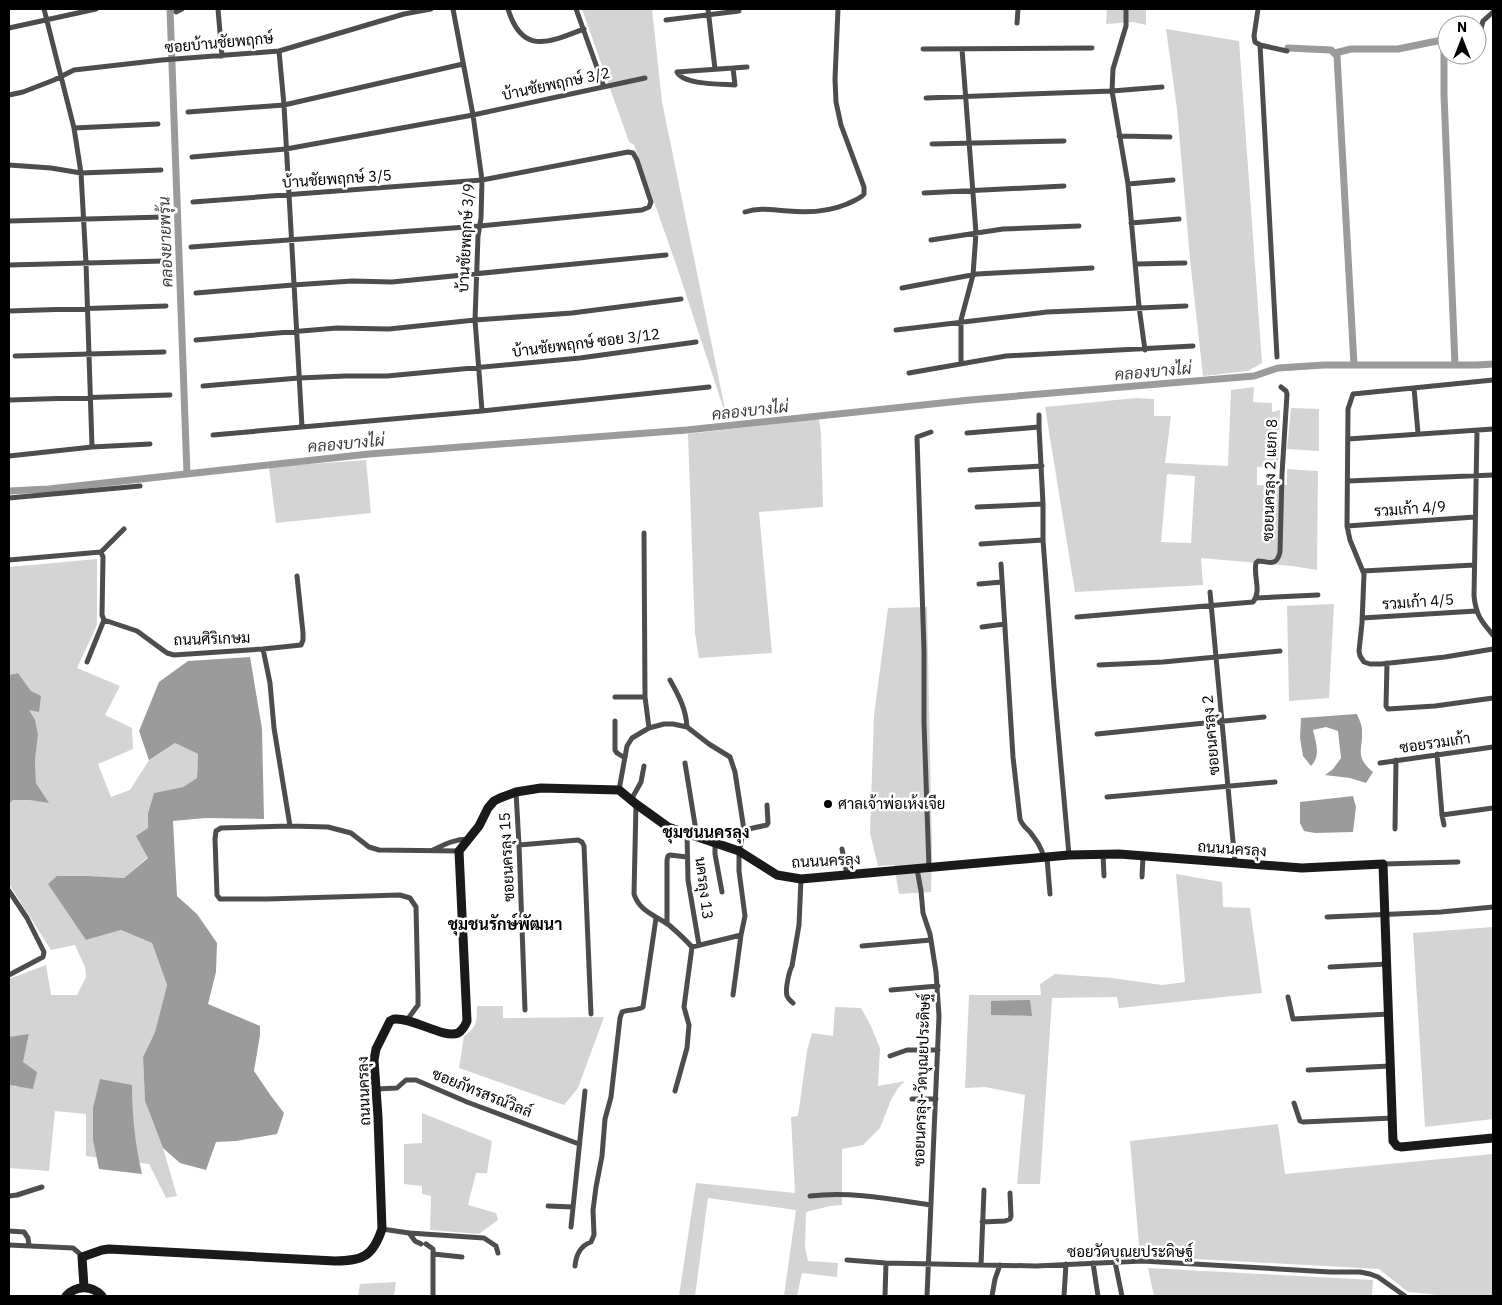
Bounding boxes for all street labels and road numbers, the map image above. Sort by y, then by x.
street label: ซอยบ้านชัยพฤกษ์ [164,28,275,57]
street label: บ้านชัยพฤกษ์ 3/2 [500,63,612,104]
street label: บ้านชัยพฤกษ์ 3/5 [282,165,392,192]
street label: บ้านชัยพฤกษ์ 3/9 [453,183,478,293]
street label: บ้านชัยพฤกษ์ ซอย 3/12 [511,324,661,361]
street label: ซอยนครลุง 2 แยก 8 [1258,418,1283,542]
street label: รวมเก้า 4/9 [1373,497,1447,520]
street label: รวมเก้า 4/5 [1381,590,1455,613]
street label: ถนนศิริเกษม [173,628,251,649]
street label: ซอยนครลุง 2 [1198,694,1225,776]
street label: ซอยรวมเก้า [1398,728,1472,757]
street label: ซอยนครลุง 15 [495,812,520,902]
street label: ถนนนครลุง [1197,837,1267,862]
street label: ถนนนครลุง [791,849,861,874]
street label: นครลุง 13 [689,856,718,921]
street label: ซอยนครลุง-วัดบุณยประดิษฐ์ [909,993,936,1167]
street label: ถนนนครลุง [353,1056,376,1126]
street label: ซอยภัทรสรณ์วิลล์ [429,1064,535,1121]
street label: ซอยวัดบุณยประดิษฐ์ [1067,1242,1193,1263]

